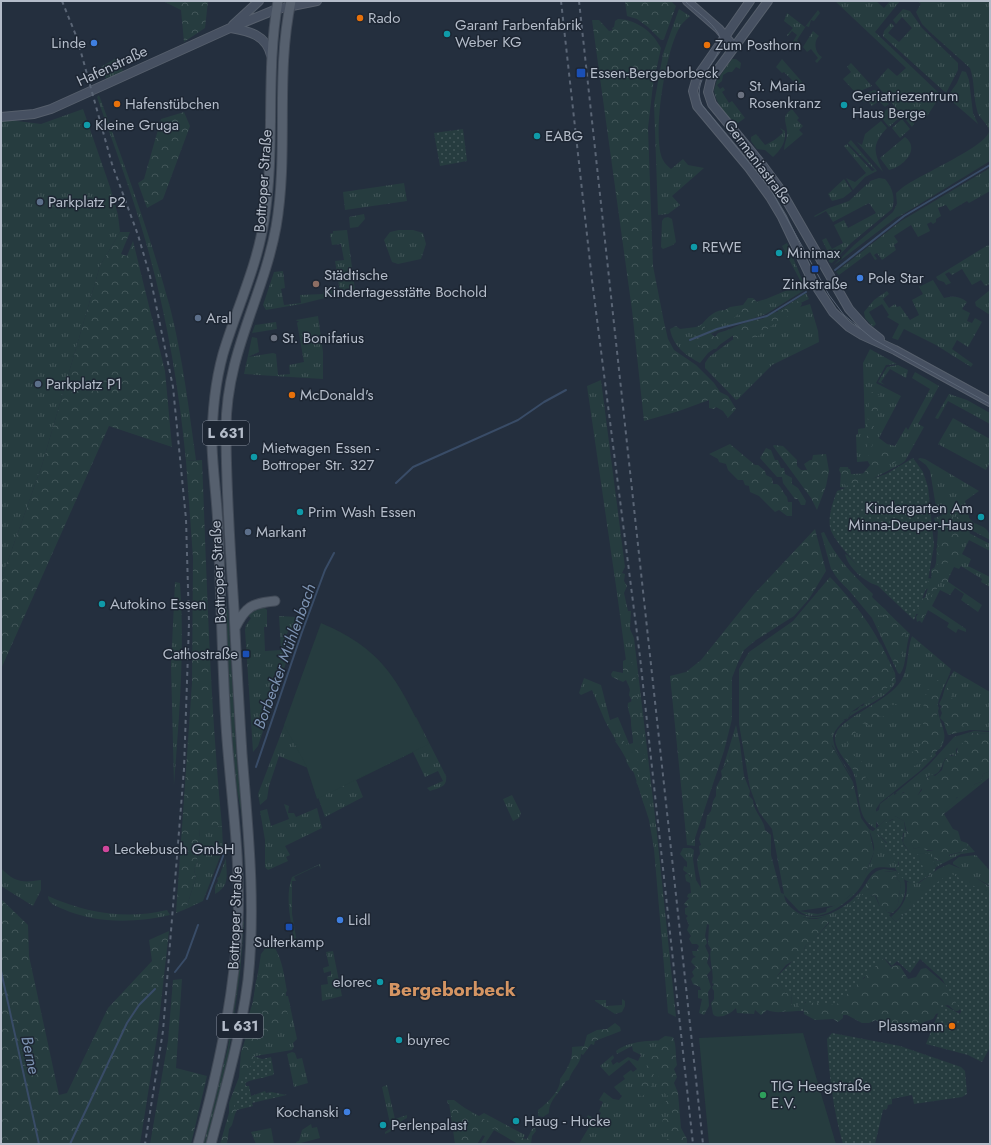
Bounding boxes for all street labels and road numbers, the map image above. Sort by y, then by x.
street label: Hafenstraße [73,40,151,92]
street label: Germaniastraße [719,115,797,209]
street label: Bottroper Straße [248,128,278,233]
road number: L 631 [203,421,249,445]
street label: Bottroper Straße [204,520,232,624]
street label: Bottroper Straße [222,866,248,970]
road number: L 631 [217,1014,263,1038]

